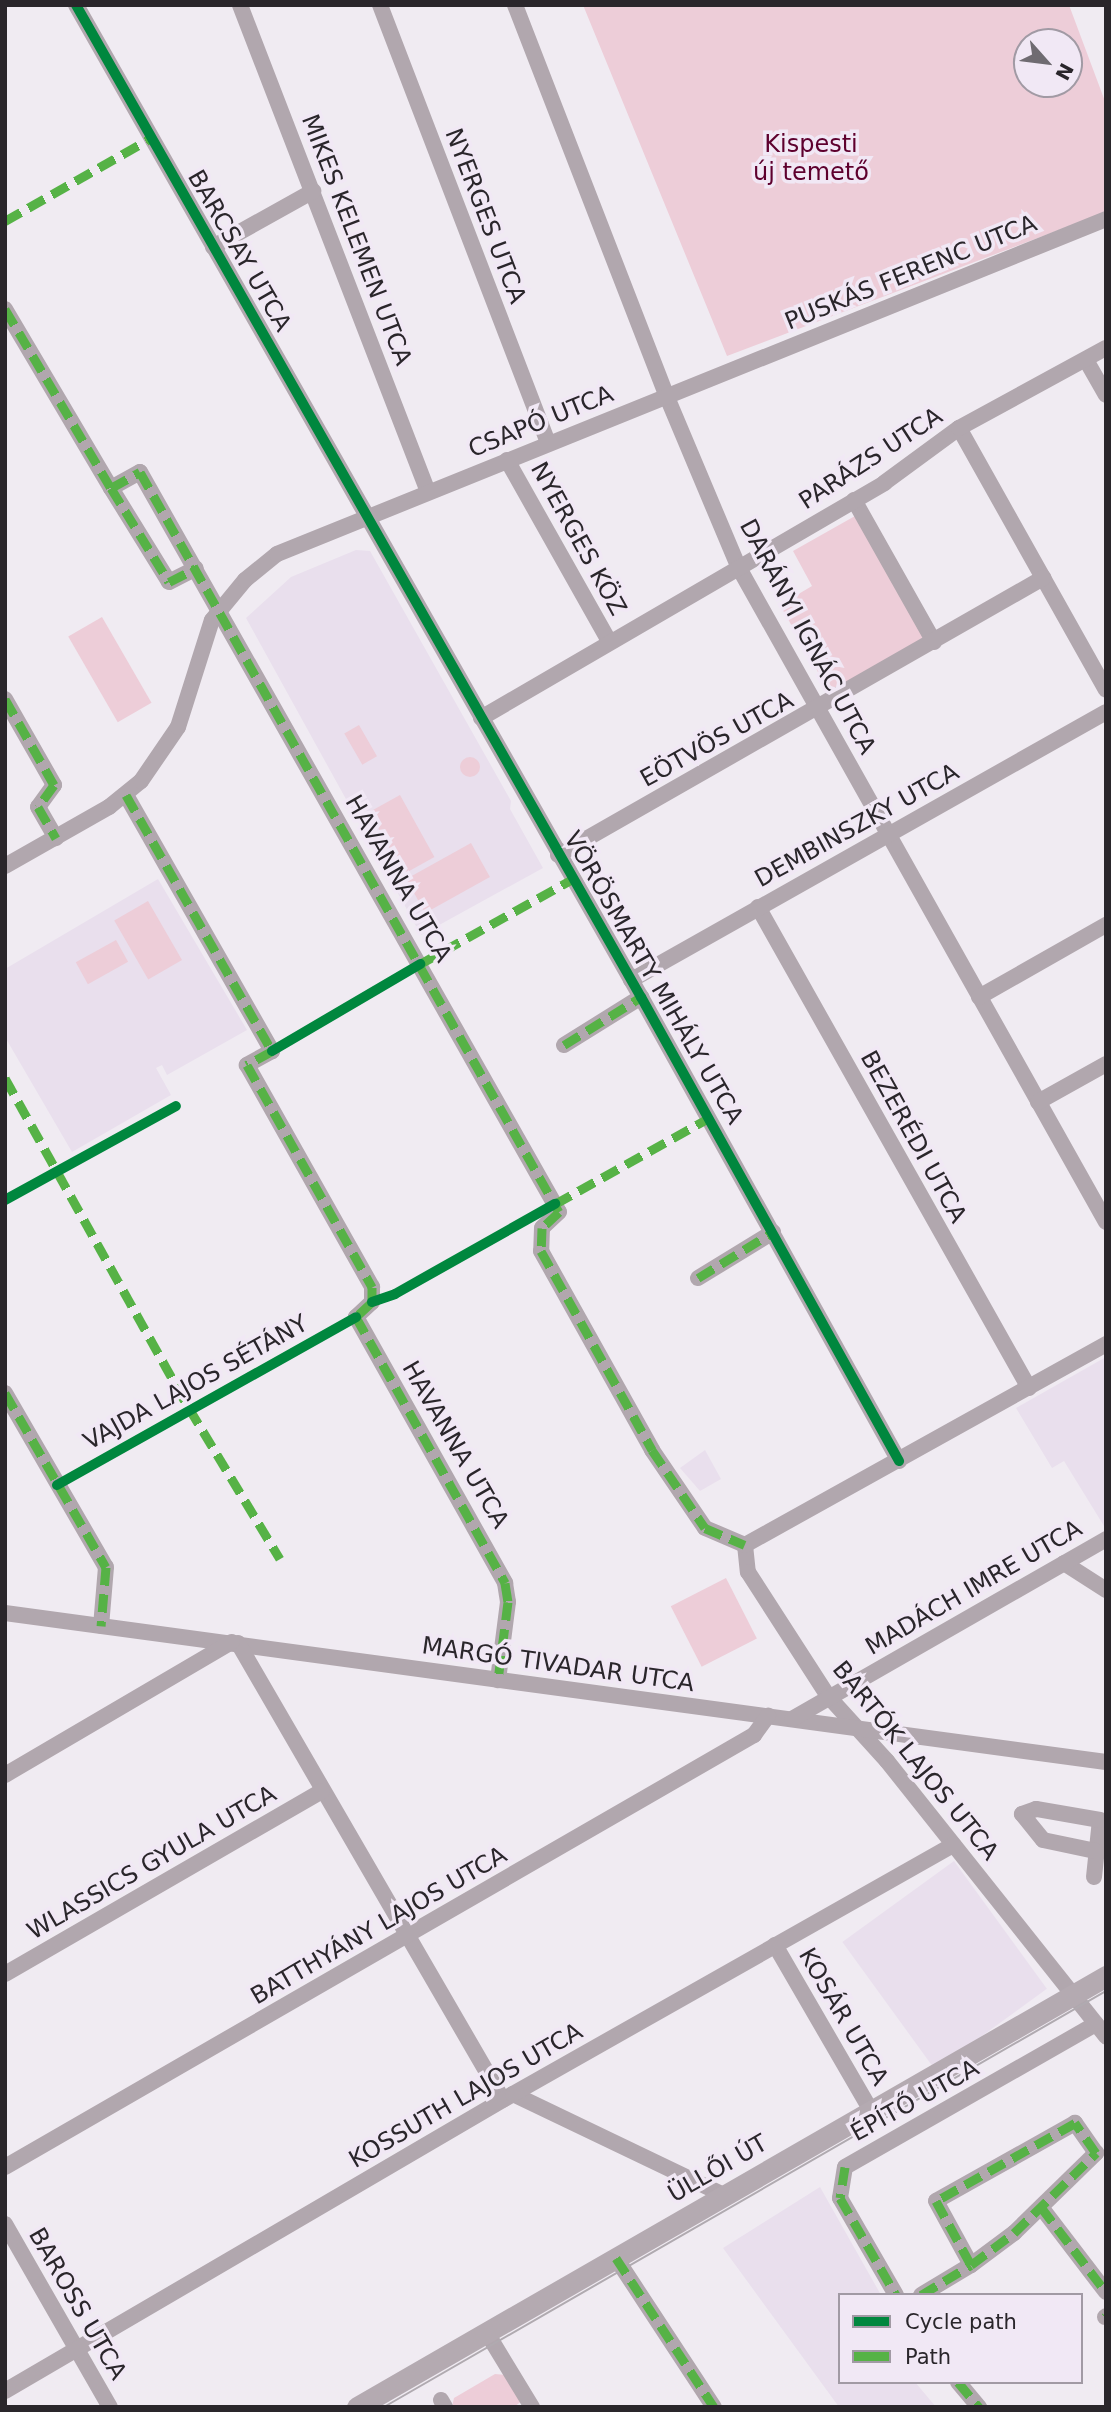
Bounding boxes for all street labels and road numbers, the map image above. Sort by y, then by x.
street label: MIKES KELEMEN UTCA [295,110,417,370]
street label: NYERGES UTCA [438,124,532,308]
street label: BARCSAY UTCA [181,165,297,337]
street label: PUSKÁS FERENC UTCA [781,209,1041,337]
street label: CSAPÓ UTCA [464,380,618,464]
street label: PARÁZS UTCA [794,402,948,516]
street label: NYERGES KÖZ [524,457,632,621]
street label: DARÁNYI IGNÁC UTCA [733,515,881,759]
street label: EÖTVÖS UTCA [635,686,799,794]
street label: DEMBINSZKY UTCA [750,758,964,894]
street label: HAVANNA UTCA [338,790,458,968]
street label: VÖRÖSMARTY MIHÁLY UTCA [557,826,749,1130]
street label: BEZERÉDI UTCA [854,1046,972,1228]
street label: VAJDA LAJOS SÉTÁNY [79,1309,313,1457]
street label: HAVANNA UTCA [395,1356,515,1534]
street label: MADÁCH IMRE UTCA [861,1514,1087,1662]
street label: MARGÓ TIVADAR UTCA [420,1632,696,1698]
street label: BARTÓK LAJOS UTCA [826,1656,1004,1866]
street label: WLASSICS GYULA UTCA [22,1780,282,1946]
street label: BATTHYÁNY LAJOS UTCA [246,1841,512,2011]
street label: KOSÁR UTCA [792,1943,894,2091]
street label: KOSSUTH LAJOS UTCA [344,2017,588,2175]
street label: ÉPÍTŐ UTCA [846,2054,984,2148]
street label: ÜLLŐI ÚT [663,2129,773,2209]
street label: BAROSS UTCA [22,2223,132,2385]

